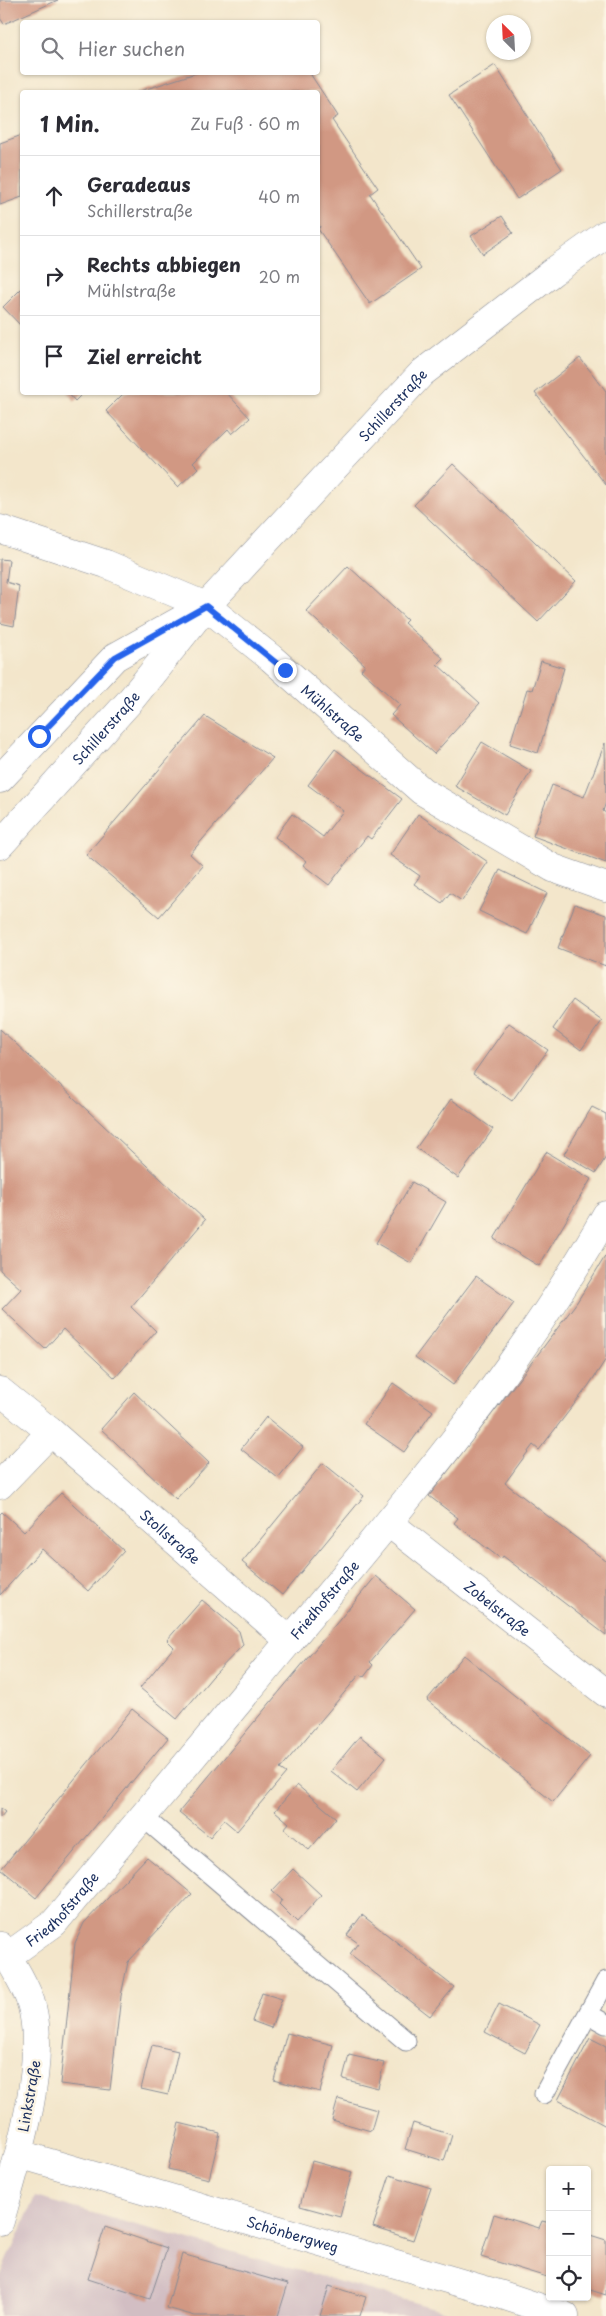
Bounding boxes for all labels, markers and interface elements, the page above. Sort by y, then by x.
north arrow [486,15,531,60]
search box [20,20,320,75]
icon: search [38,34,66,62]
text: Hier suchen [78,34,185,62]
text: 1 Min. [40,107,100,139]
text: Zu Fuß · 60 m [190,111,300,135]
text: Geradeaus [87,170,191,198]
icon: ahead [40,182,68,210]
text: 40 m [258,184,300,208]
text: Schillerstraße [87,198,193,222]
text: Rechts abbiegen [87,250,241,278]
icon: right [40,262,68,290]
text: 20 m [259,264,300,288]
text: Mühlstraße [87,278,176,302]
icon: arrive [40,342,68,370]
text: Ziel erreicht [87,342,202,370]
street label: Schillerstraße [353,364,432,446]
route end [274,659,297,682]
street label: Mühlstraße [297,679,369,746]
street label: Schillerstraße [67,686,145,769]
route start [28,725,51,748]
street label: Stollstraße [136,1504,205,1569]
street label: Friedhofstraße [285,1555,364,1644]
street label: Zobelstraße [460,1575,535,1641]
street label: Friedhofstraße [21,1867,103,1951]
street label: Linkstraße [12,2058,46,2134]
map controls [546,2166,591,2301]
button: + [546,2166,591,2211]
street label: Schönbergweg [244,2211,341,2257]
button: − [546,2211,591,2256]
button: locate [546,2256,591,2301]

